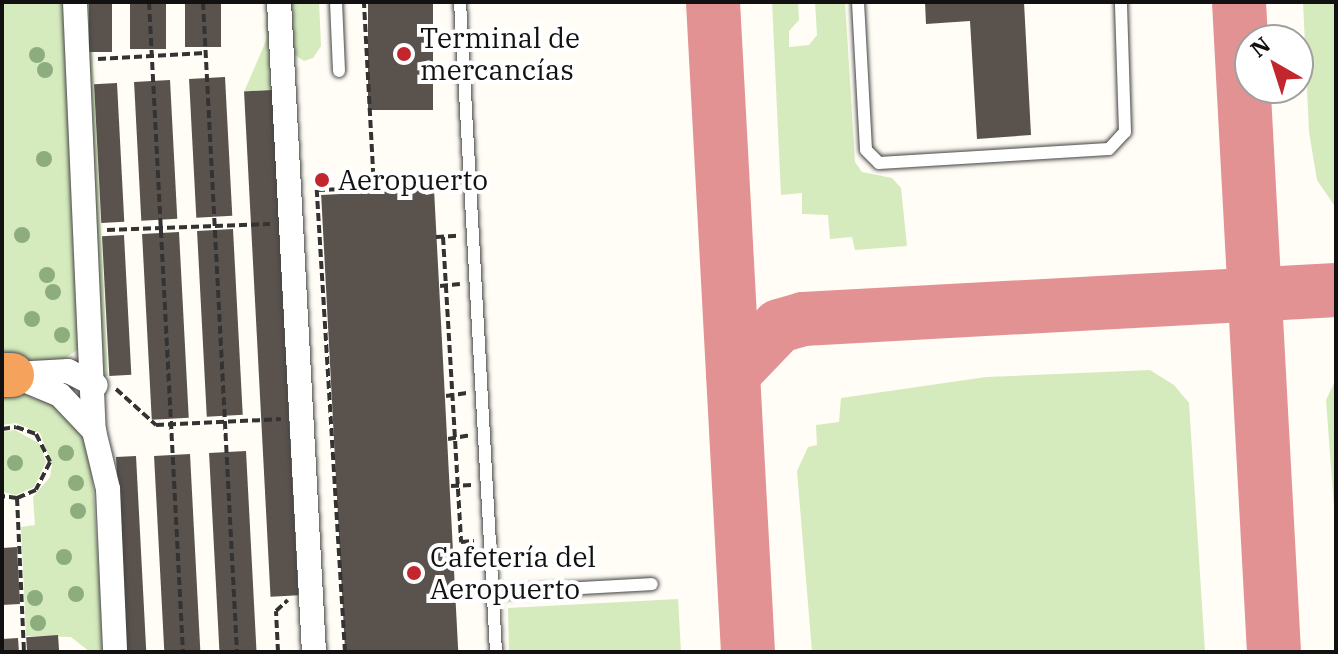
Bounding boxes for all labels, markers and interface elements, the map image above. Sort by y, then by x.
place label: Terminal de mercancías [420,21,580,87]
north arrow [1234,24,1314,104]
text: N [1244,30,1276,63]
marker: Terminal de mercancías [395,45,413,63]
place label: Aeropuerto [338,163,488,197]
marker: Aeropuerto [313,171,331,189]
place label: Cafetería del Aeropuerto [430,540,596,606]
marker: Cafetería del Aeropuerto [405,564,423,582]

